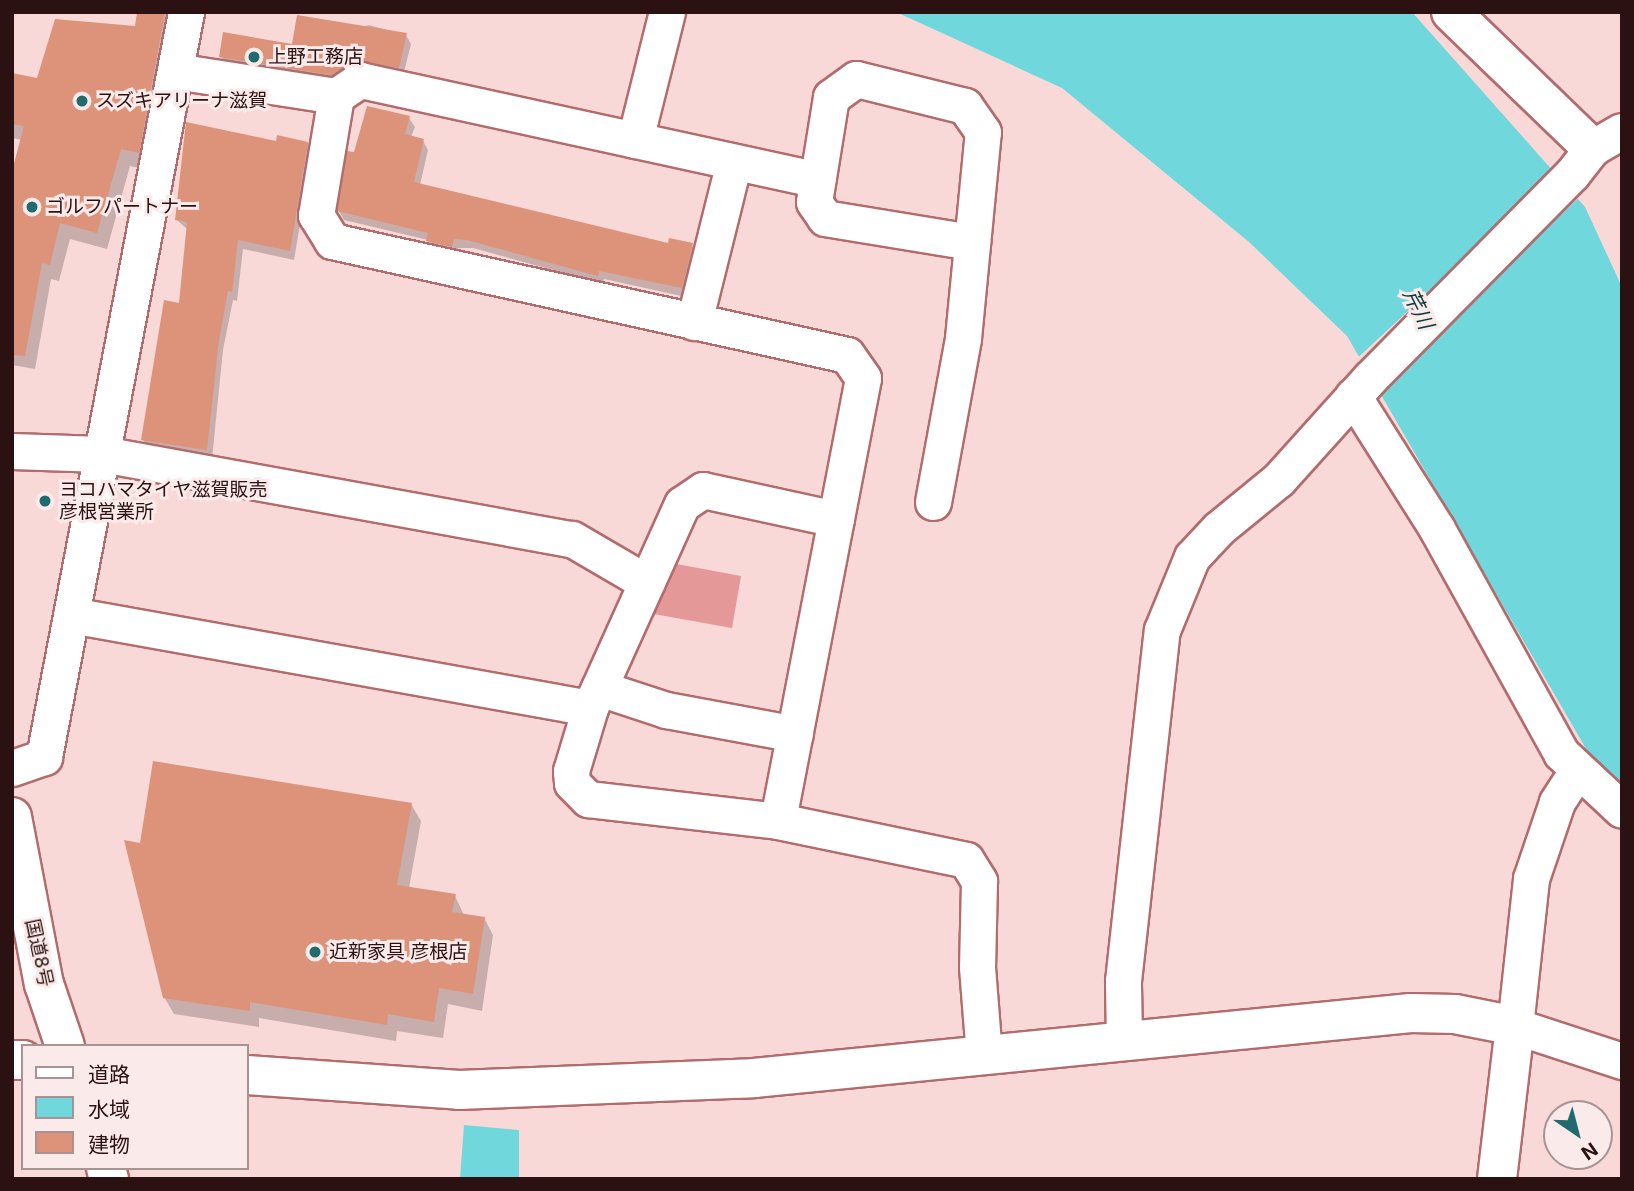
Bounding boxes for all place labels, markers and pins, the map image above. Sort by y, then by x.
place label: 上野工務店 [268,46,363,68]
marker: 上野工務店 [246,49,262,65]
place label: スズキアリーナ滋賀 [96,90,267,112]
marker: スズキアリーナ滋賀 [74,93,90,109]
place label: ゴルフパートナー [46,196,198,218]
marker: ゴルフパートナー [24,199,40,215]
place label: ヨコハマタイヤ滋賀販売 彦根営業所 [59,479,268,523]
marker: ヨコハマタイヤ滋賀販売 彦根営業所 [37,493,53,509]
place label: 近新家具 彦根店 [329,941,467,963]
marker: 近新家具 彦根店 [307,944,323,960]

